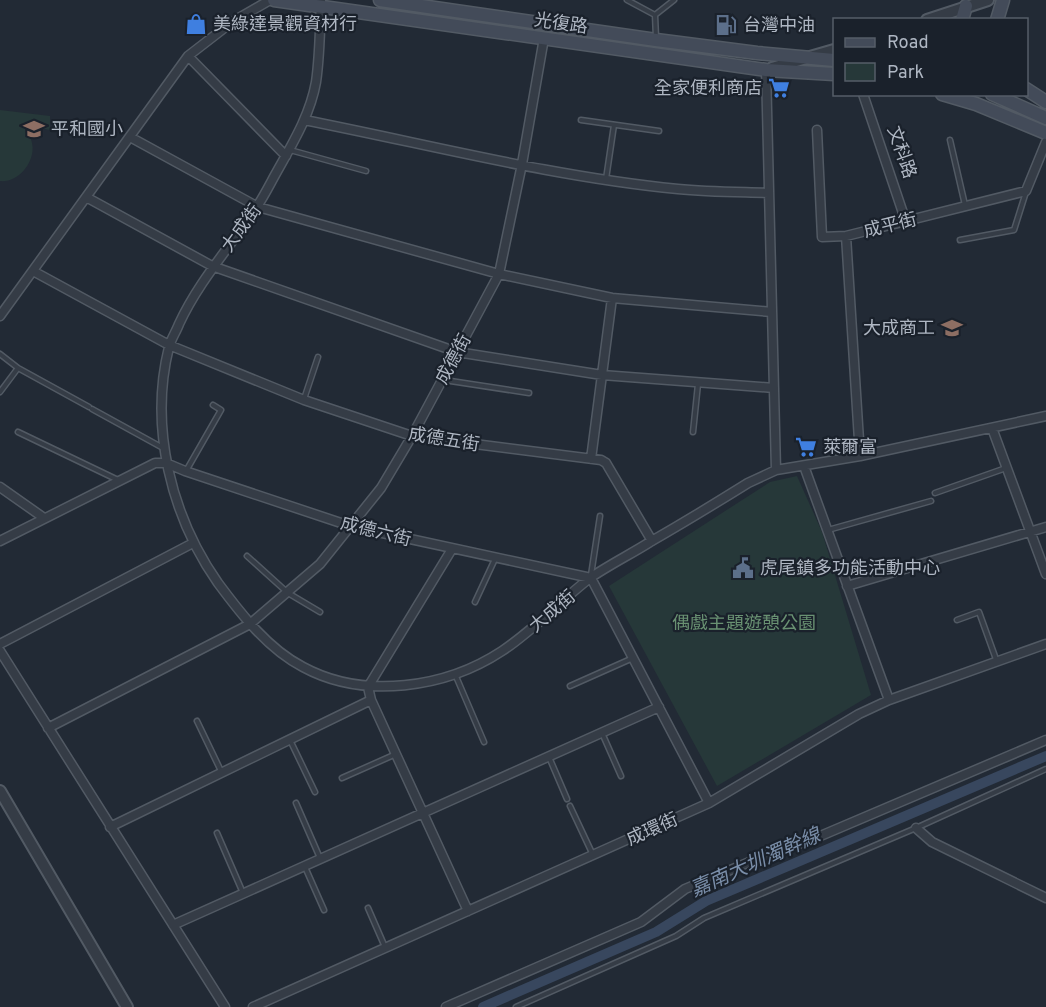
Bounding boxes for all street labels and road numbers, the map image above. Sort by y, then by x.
street label: 光復路 [532,9,589,40]
street label: 文科路 [881,123,920,182]
street label: 大成街 [217,200,267,257]
street label: 成平街 [861,209,919,244]
street label: 成德街 [431,331,477,389]
street label: 成德五街 [406,423,481,457]
street label: 成德六街 [338,513,413,552]
street label: 大成街 [525,586,581,638]
street label: 成環街 [623,809,682,852]

